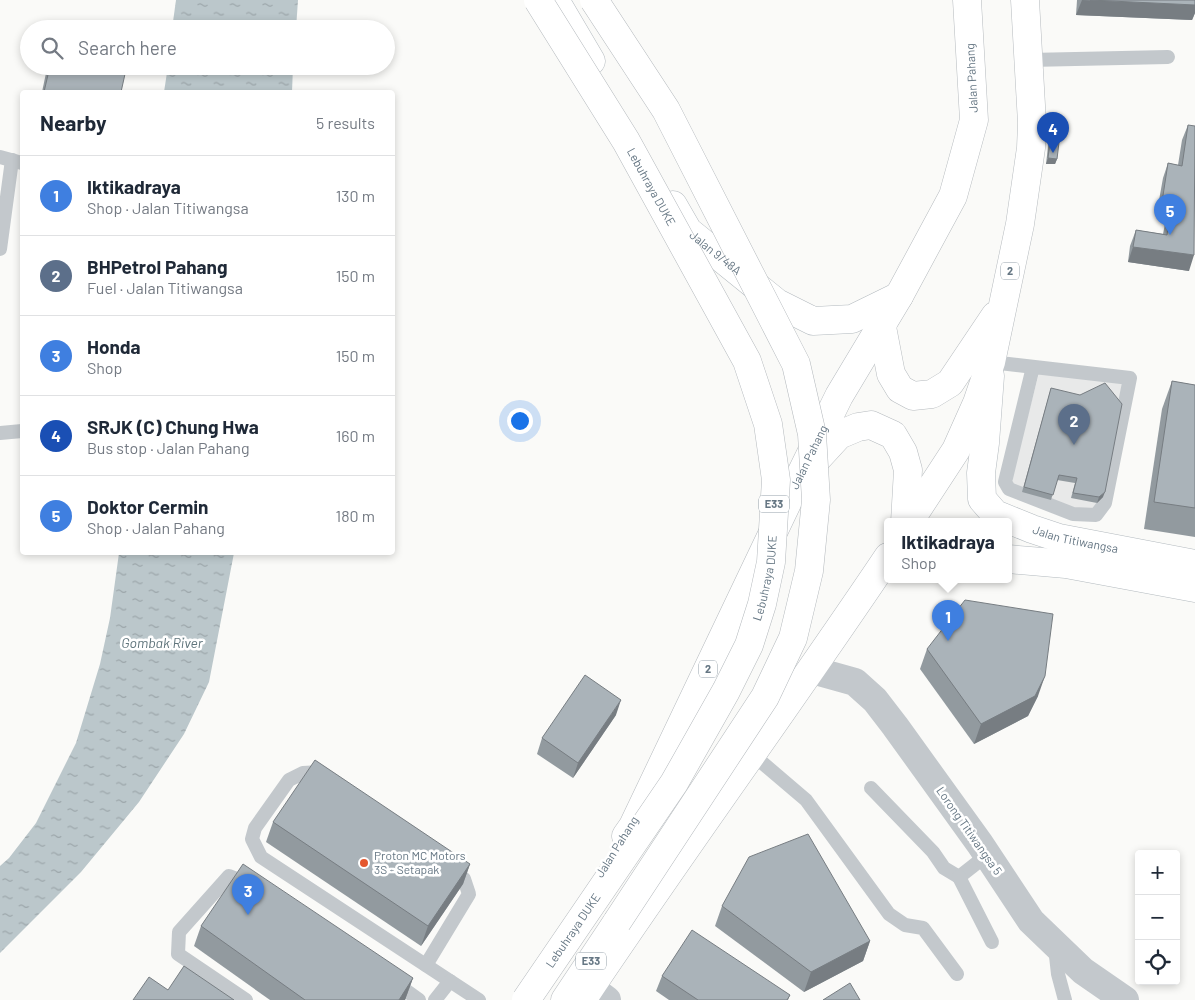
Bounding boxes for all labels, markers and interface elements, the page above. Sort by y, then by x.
search box [20,20,395,75]
icon: search [38,34,66,62]
text: Search here [78,36,177,59]
street label: Jalan Pahang [962,43,980,113]
text: Nearby [40,110,106,135]
pin: 4 [1037,112,1069,153]
text: 5 results [316,113,375,132]
street label: Lebuhraya DUKE [625,145,679,228]
text: Iktikadraya [87,175,181,198]
text: 1 [53,186,59,205]
text: 130 m [336,186,375,205]
pin: 5 [1154,194,1186,235]
text: Shop · Jalan Titiwangsa [87,198,249,217]
street label: Jalan 9/48A [687,227,744,277]
text: BHPetrol Pahang [87,255,228,278]
road number: 2 [1001,262,1019,280]
text: 2 [52,266,60,285]
text: 150 m [336,266,375,285]
text: Fuel · Jalan Titiwangsa [87,278,243,297]
text: Honda [87,335,141,358]
text: 3 [52,346,60,365]
text: 150 m [336,346,375,365]
text: Shop [87,358,122,377]
pin: 2 [1058,404,1090,445]
your location [507,408,533,434]
text: SRJK (C) Chung Hwa [87,415,259,438]
street label: Jalan Pahang [787,422,830,491]
text: 4 [51,426,61,445]
text: 160 m [336,426,375,445]
text: Bus stop · Jalan Pahang [87,438,250,457]
text: Doktor Cermin [87,495,209,518]
road number: E33 [759,496,789,512]
text: 5 [52,506,60,525]
text: 180 m [336,506,375,525]
text: Shop · Jalan Pahang [87,518,225,537]
popup [884,518,1012,583]
street label: Jalan Titiwangsa [1031,522,1119,555]
text: Iktikadraya [901,530,995,553]
street label: Lebuhraya DUKE [749,535,779,622]
text: Shop [901,553,937,572]
pin: 1 [932,600,964,641]
water label: Gombak River [121,634,204,651]
road number: 2 [699,661,717,678]
street label: Lorong Titiwangsa 5 [934,784,1006,877]
street label: Jalan Pahang [592,813,641,880]
place label: Proton MC Motors 3S - Setapak [374,848,466,876]
map controls [1135,850,1180,985]
button: + [1135,850,1180,895]
marker: Proton MC Motors 3S - Setapak [358,857,370,869]
pin: 3 [232,874,264,915]
street label: Lebuhraya DUKE [542,890,603,970]
button: − [1135,895,1180,940]
button: locate [1135,940,1180,985]
road number: E33 [576,952,606,969]

